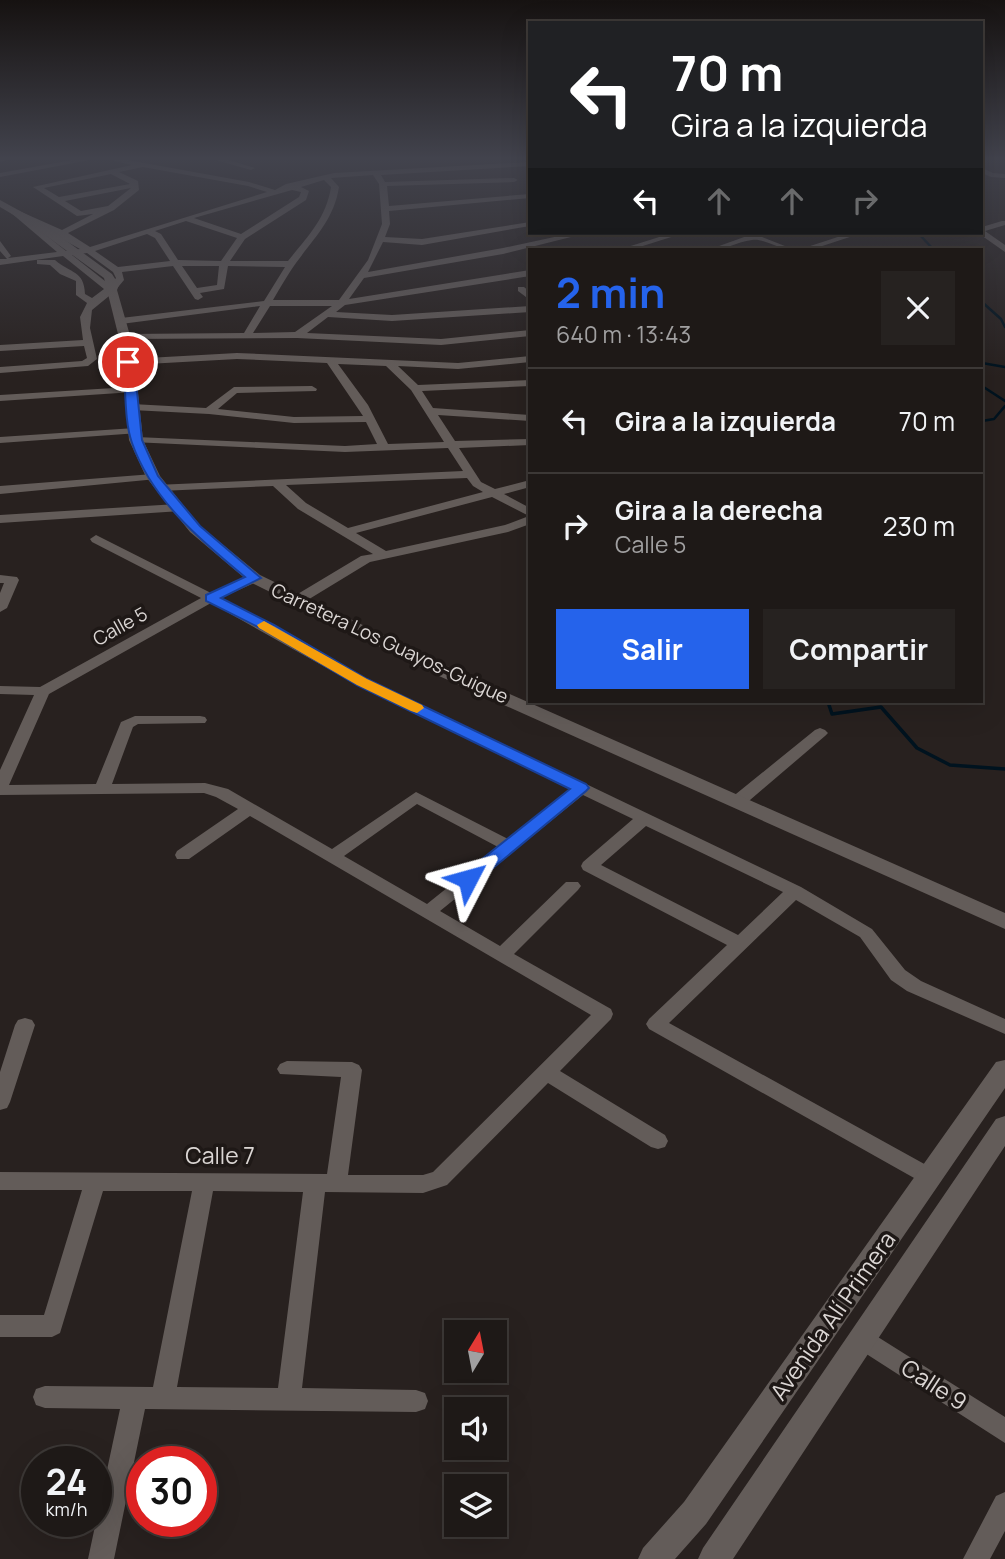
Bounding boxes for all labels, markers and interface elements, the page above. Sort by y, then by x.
text: 70 m [671,39,783,106]
icon: left [556,49,647,140]
text: Gira a la izquierda [671,103,927,147]
icon: left [627,182,665,220]
icon: ahead [700,182,738,220]
icon: ahead [773,182,811,220]
icon: right [846,182,884,220]
text: 2 min [556,263,665,321]
button: close [881,271,955,345]
text: 640 m · 13:43 [556,318,691,350]
pin [98,332,158,392]
icon: arrive [109,343,147,381]
icon: left [556,402,594,440]
text: Gira a la izquierda [615,403,836,439]
text: 70 m [899,403,955,439]
text: Gira a la derecha [615,492,823,528]
icon: right [556,507,594,545]
text: 230 m [883,508,955,544]
text: Calle 5 [615,528,686,560]
street label: Carretera Los Guayos-Guigue [267,577,513,709]
street label: Calle 5 [88,600,152,652]
button: Salir [556,609,749,689]
button: Compartir [763,609,955,689]
position arrow [431,842,505,916]
street label: Calle 7 [185,1139,255,1171]
street label: Avenida Alí Primera [762,1225,902,1406]
north arrow [444,1320,508,1382]
map controls [444,1320,507,1537]
street label: Calle 9 [896,1351,974,1417]
button: sound [444,1397,507,1460]
speed limit sign: 30 [126,1446,217,1537]
text: 24 [46,1458,87,1506]
button: layers [444,1474,507,1537]
text: km/h [46,1497,87,1521]

